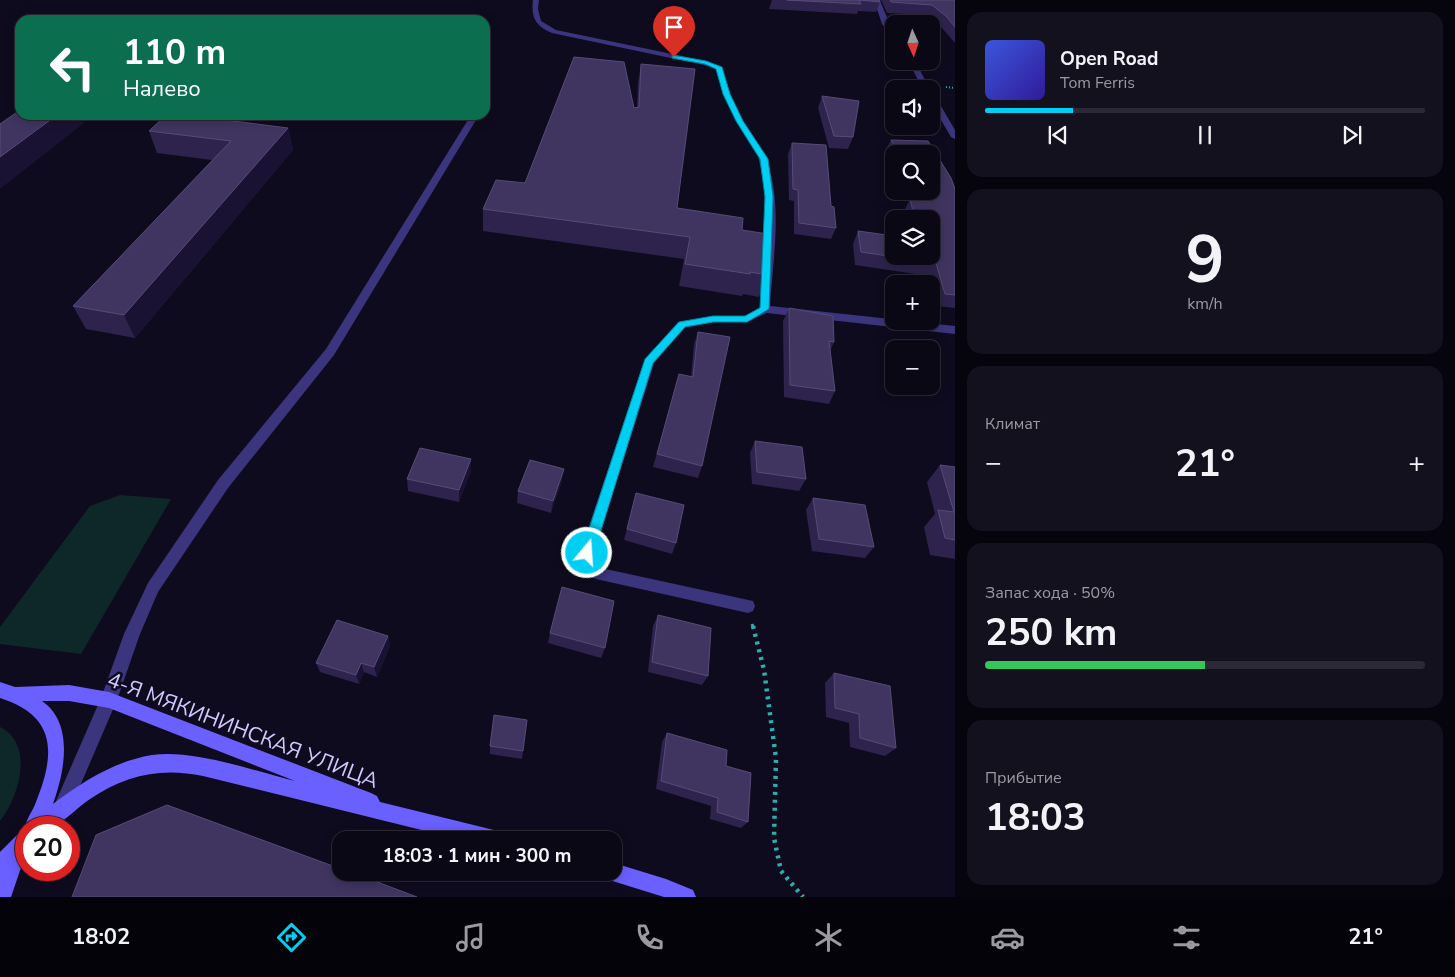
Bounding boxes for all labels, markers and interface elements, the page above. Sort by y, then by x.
pin [653,6,695,57]
icon: arrive [660,13,688,41]
north arrow [885,15,940,70]
map controls [885,15,940,395]
text: 110 m [123,29,226,76]
icon: left [40,35,105,100]
text: Open Road [1060,46,1158,72]
text: Tom Ferris [1060,72,1135,94]
text: Налево [123,74,201,104]
button: sound [885,80,940,135]
icon: previous [1044,121,1072,149]
icon: pause [1191,121,1219,149]
icon: next [1338,121,1366,149]
button: search [885,145,940,200]
button: layers [885,210,940,265]
text: 9 [1185,216,1225,305]
button: + [885,275,940,330]
text: km/h [1187,293,1223,315]
button: − [885,340,940,395]
text: Климат [985,413,1040,435]
text: 21° [1175,438,1235,489]
text: − [985,444,1002,482]
text: + [1408,444,1425,482]
position arrow [560,526,612,578]
text: Запас хода · 50% [985,582,1115,604]
text: 250 km [985,607,1117,658]
street label: 4-Я МЯКИНИНСКАЯ УЛИЦА [104,665,382,795]
text: Прибытие [985,767,1062,789]
text: 18:03 [985,792,1086,843]
speed limit sign: 20 [15,816,80,881]
text: 18:03 · 1 мин · 300 m [383,843,571,869]
icon: directions [274,920,309,955]
icon: music [453,920,488,955]
icon: phone [632,920,667,955]
icon: climate [811,920,846,955]
icon: car [990,920,1025,955]
icon: filters [1169,920,1204,955]
text: 18:02 [72,922,130,952]
text: 21° [1348,922,1383,952]

